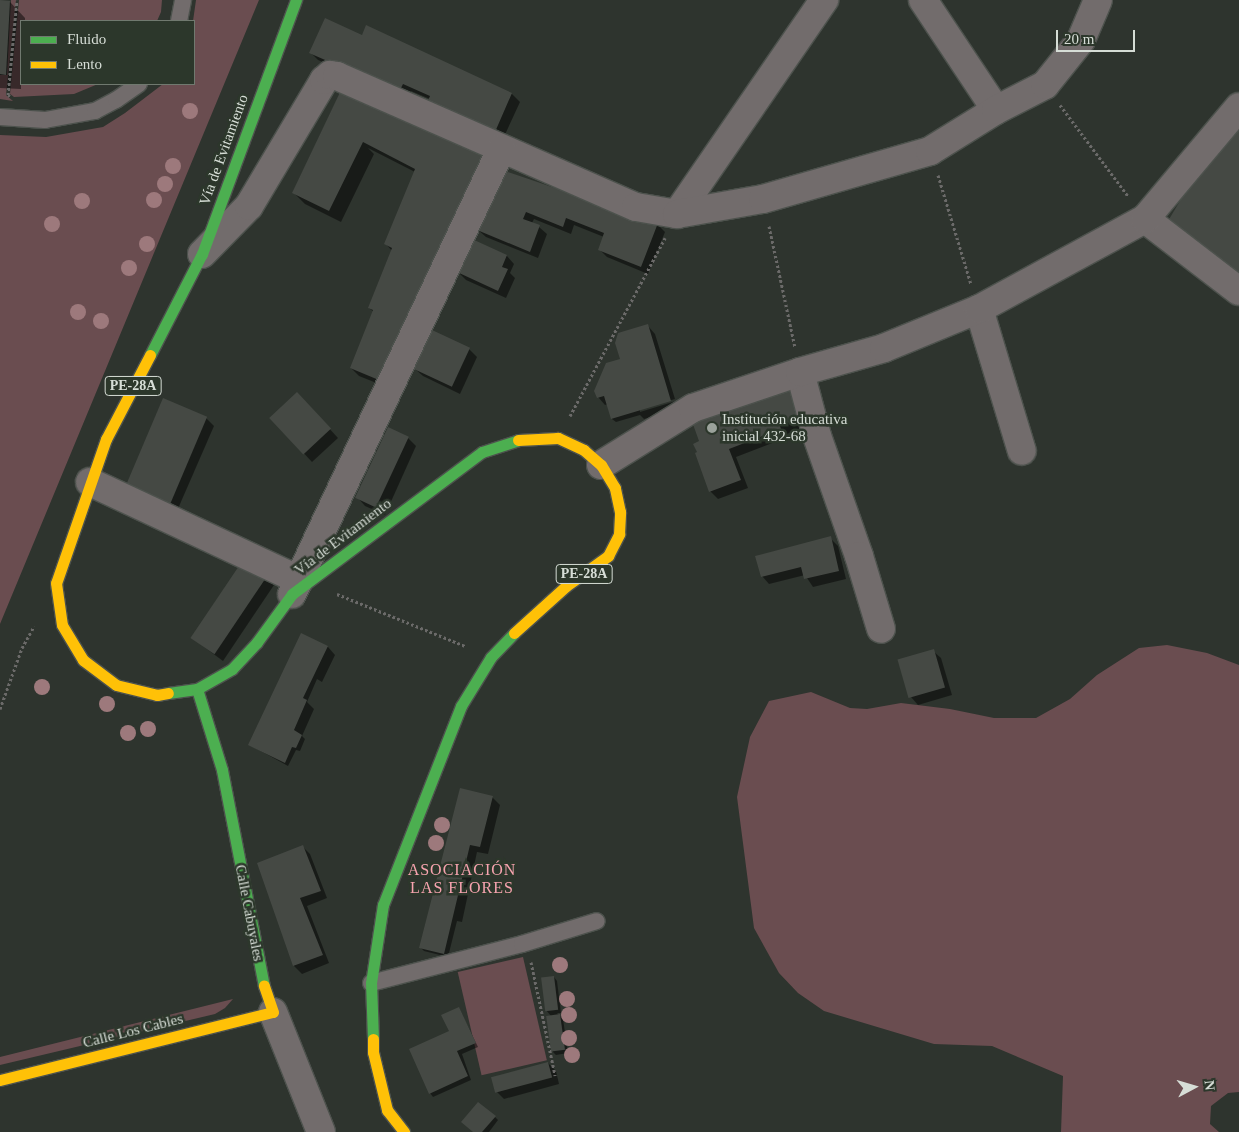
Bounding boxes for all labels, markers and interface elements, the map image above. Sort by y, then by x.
legend [20,20,195,85]
scale bar [1059,20,1138,52]
text: Fluido [67,31,106,47]
text: 20 m [1064,31,1094,47]
text: Lento [67,56,102,72]
street label: Vía de Evitamiento [196,92,252,208]
road number: PE-28A [104,374,162,398]
place label: Institución educativa inicial 432-68 [722,410,847,445]
marker: Institución educativa inicial 432-68 [706,422,718,434]
street label: Vía de Evitamiento [291,495,395,579]
road number: PE-28A [555,562,613,586]
district label: ASOCIACIÓN LAS FLORES [406,860,518,898]
street label: Calle Cabuyales [231,863,267,963]
street label: Calle Los Cables [81,1010,185,1052]
north arrow [1169,1062,1219,1112]
text: N [1201,1080,1217,1091]

